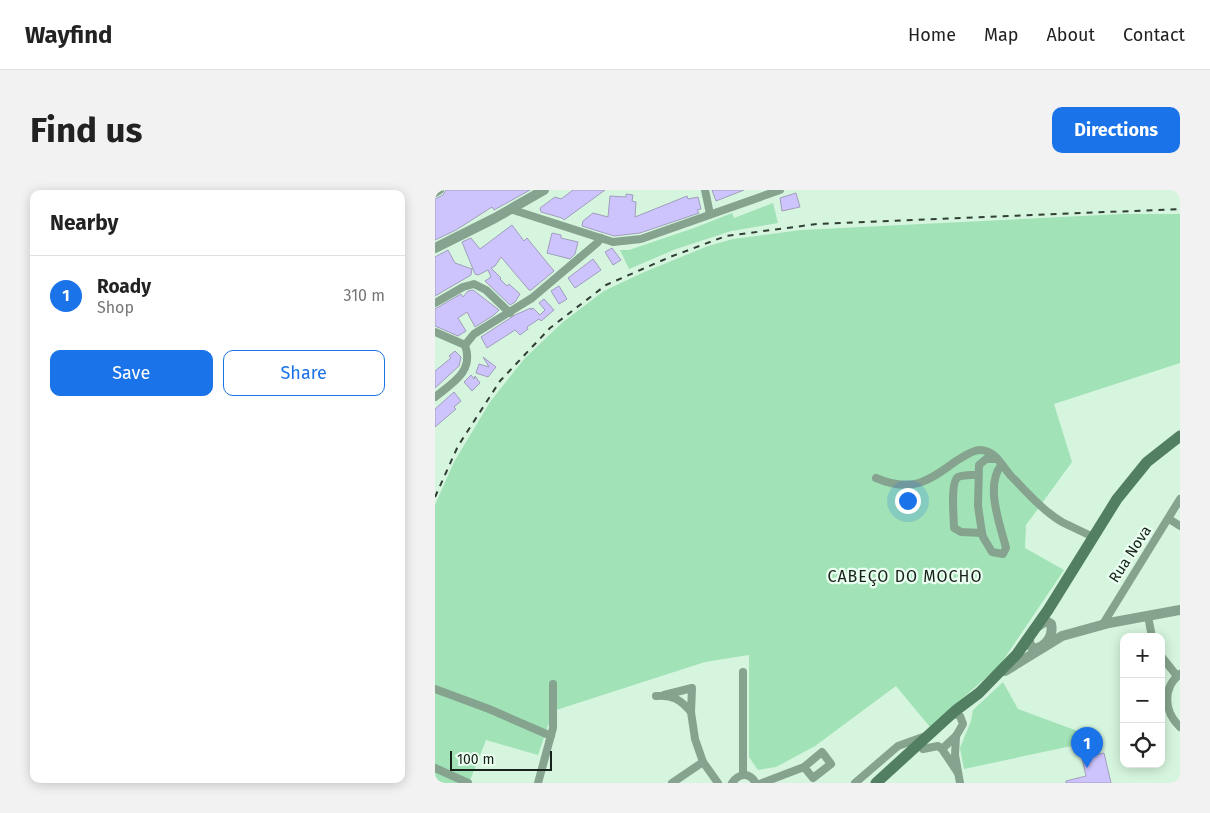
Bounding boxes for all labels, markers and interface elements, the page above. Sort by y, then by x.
text: Wayfind [25,21,112,49]
text: Home [908,24,956,46]
text: Map [984,24,1018,46]
text: About [1046,24,1095,46]
text: Contact [1123,24,1185,46]
button: Directions [1052,107,1180,153]
text: Find us [30,109,142,151]
text: Nearby [50,210,118,236]
text: Roady [97,275,151,298]
text: 1 [62,286,70,305]
text: 310 m [344,286,385,305]
text: Shop [97,298,134,317]
button: Save [50,350,213,396]
button: Share [223,350,385,396]
your location [895,488,921,514]
street label: Rua Nova [1105,522,1155,586]
district label: CABEÇO DO MOCHO [827,567,983,587]
map controls [1120,633,1165,768]
button: + [1120,633,1165,678]
button: − [1120,678,1165,723]
button: locate [1120,723,1165,768]
pin: 1 [1071,727,1103,768]
scale bar [450,748,553,771]
text: 100 m [457,751,494,768]

